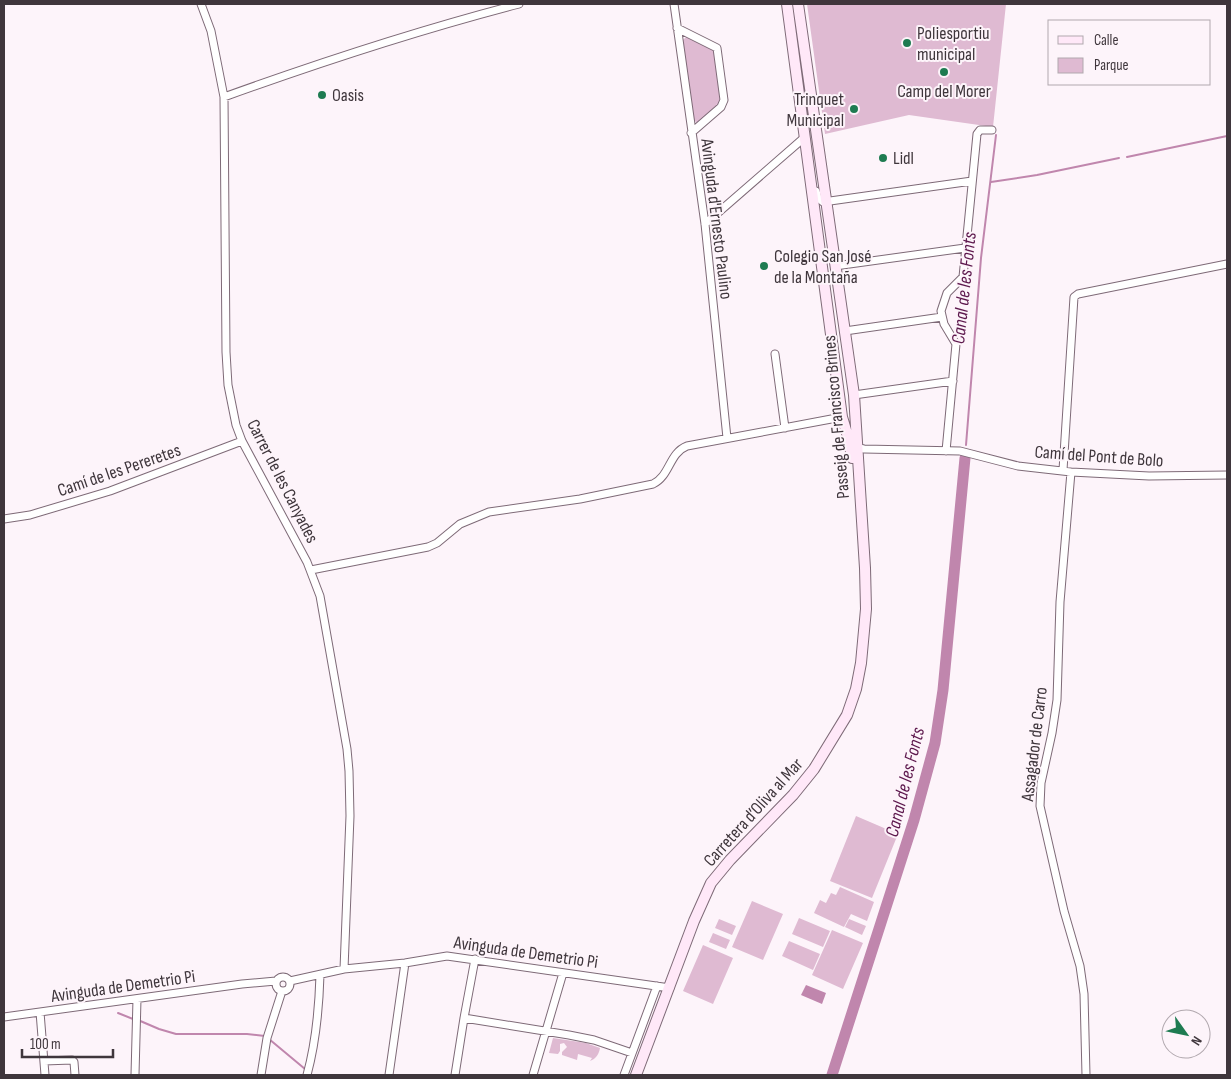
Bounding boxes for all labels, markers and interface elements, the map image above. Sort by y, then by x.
legend [1048,20,1211,85]
place label: Poliesportiu municipal [917,23,990,65]
text: Calle [1094,31,1118,50]
marker: Poliesportiu municipal [901,37,913,49]
text: Parque [1094,56,1129,75]
marker: Camp del Morer [938,66,950,78]
place label: Camp del Morer [897,81,991,102]
place label: Oasis [332,85,364,106]
marker: Oasis [316,89,328,101]
place label: Trinquet Municipal [786,89,844,131]
marker: Trinquet Municipal [848,103,860,115]
street label: Avinguda d'Ernesto Paulino [696,137,737,301]
place label: Lidl [893,148,914,169]
marker: Lidl [877,152,889,164]
water label: Canal de les Fonts [947,231,982,345]
place label: Colegio San José de la Montaña [774,246,872,288]
marker: Colegio San José de la Montaña [758,260,770,272]
street label: Passeig de Francisco Brines [819,334,854,500]
street label: Carrer de les Canyades [242,416,323,547]
street label: Camí de les Pereretes [55,440,183,501]
street label: Camí del Pont de Bolo [1034,442,1164,471]
street label: Assagador de Carro [1017,686,1052,803]
water label: Canal de les Fonts [881,725,930,840]
street label: Carretera d’Oliva al Mar [699,754,807,871]
street label: Avinguda de Demetrio Pi [452,932,599,973]
street label: Avinguda de Demetrio Pi [49,966,196,1007]
north arrow [1161,1009,1211,1059]
scale bar [22,1026,114,1058]
text: N [1187,1033,1206,1049]
text: 100 m [30,1035,61,1054]

